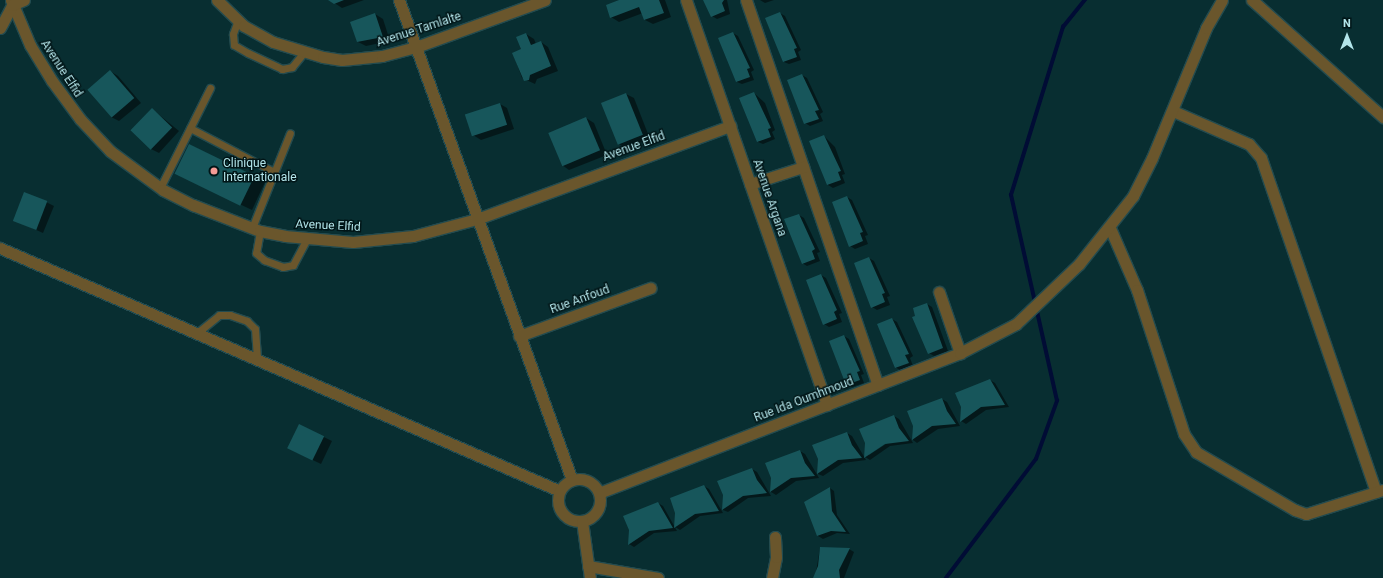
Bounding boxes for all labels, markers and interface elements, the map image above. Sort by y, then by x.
street label: Avenue Tamlalte [375,9,463,51]
north arrow [1327,16,1367,56]
text: N [1343,17,1351,30]
street label: Avenue Elfid [37,38,85,100]
street label: Avenue Elfid [601,129,667,165]
place label: Clinique Internationale [223,157,297,185]
street label: Avenue Argana [749,158,789,238]
marker: Clinique Internationale [208,165,220,177]
street label: Avenue Elfid [295,217,361,235]
street label: Rue Anfoud [548,283,612,317]
street label: Rue Ida Oumhmoud [752,374,856,426]

